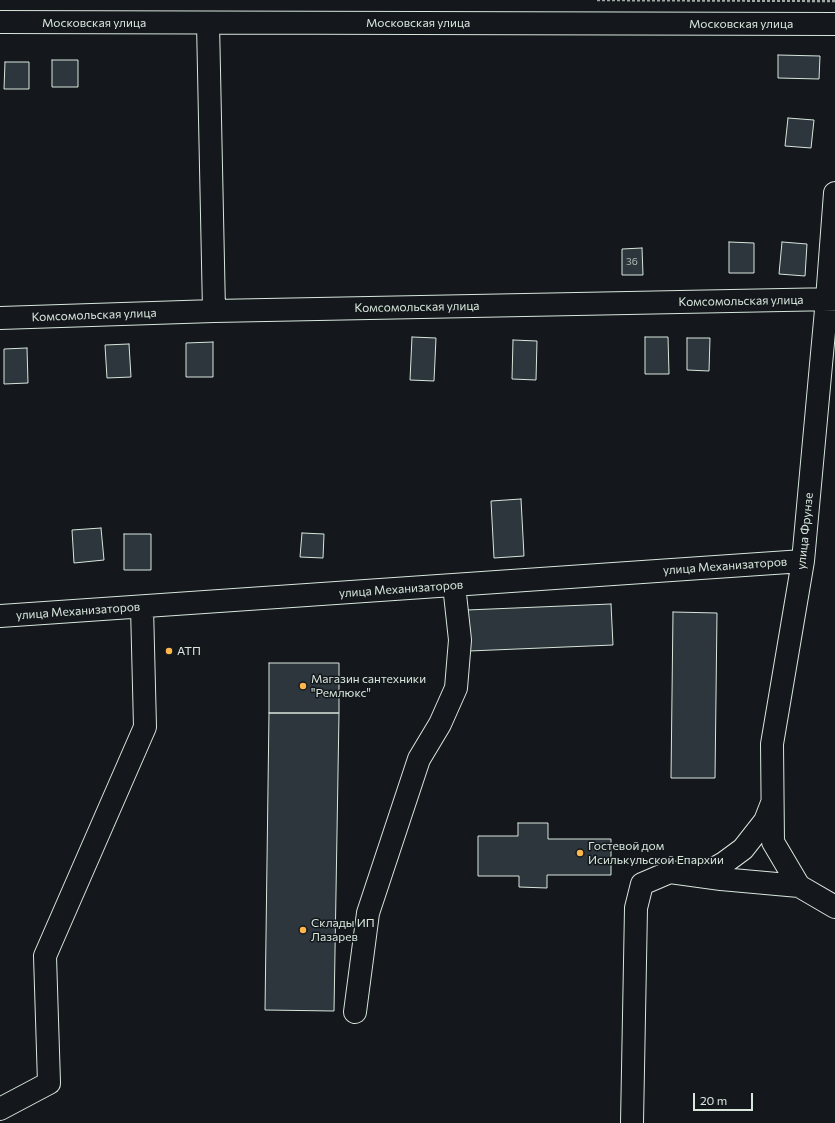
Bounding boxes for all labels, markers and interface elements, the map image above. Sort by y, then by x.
street label: Московская улица [42,16,146,30]
street label: Московская улица [366,16,470,30]
street label: Московская улица [689,17,793,31]
house number: 36 [626,256,638,268]
street label: Комсомольская улица [678,293,804,309]
street label: Комсомольская улица [354,299,480,315]
street label: Комсомольская улица [31,306,157,324]
street label: улица Фрунзе [794,492,816,570]
street label: улица Механизаторов [662,554,788,578]
street label: улица Механизаторов [338,577,464,601]
street label: улица Механизаторов [15,599,141,623]
place label: АТП [177,644,201,658]
marker: АТП [164,646,174,656]
place label: Магазин сантехники "Ремлюкс" [311,672,426,700]
marker: Магазин сантехники "Ремлюкс" [298,681,308,691]
place label: Гостевой дом Исилькульской Епархии [588,839,724,867]
marker: Гостевой дом Исилькульской Епархии [575,848,585,858]
place label: Склады ИП Лазарев [311,916,375,944]
marker: Склады ИП Лазарев [298,925,308,935]
scale bar [695,1085,755,1111]
text: 20 m [700,1093,727,1107]

